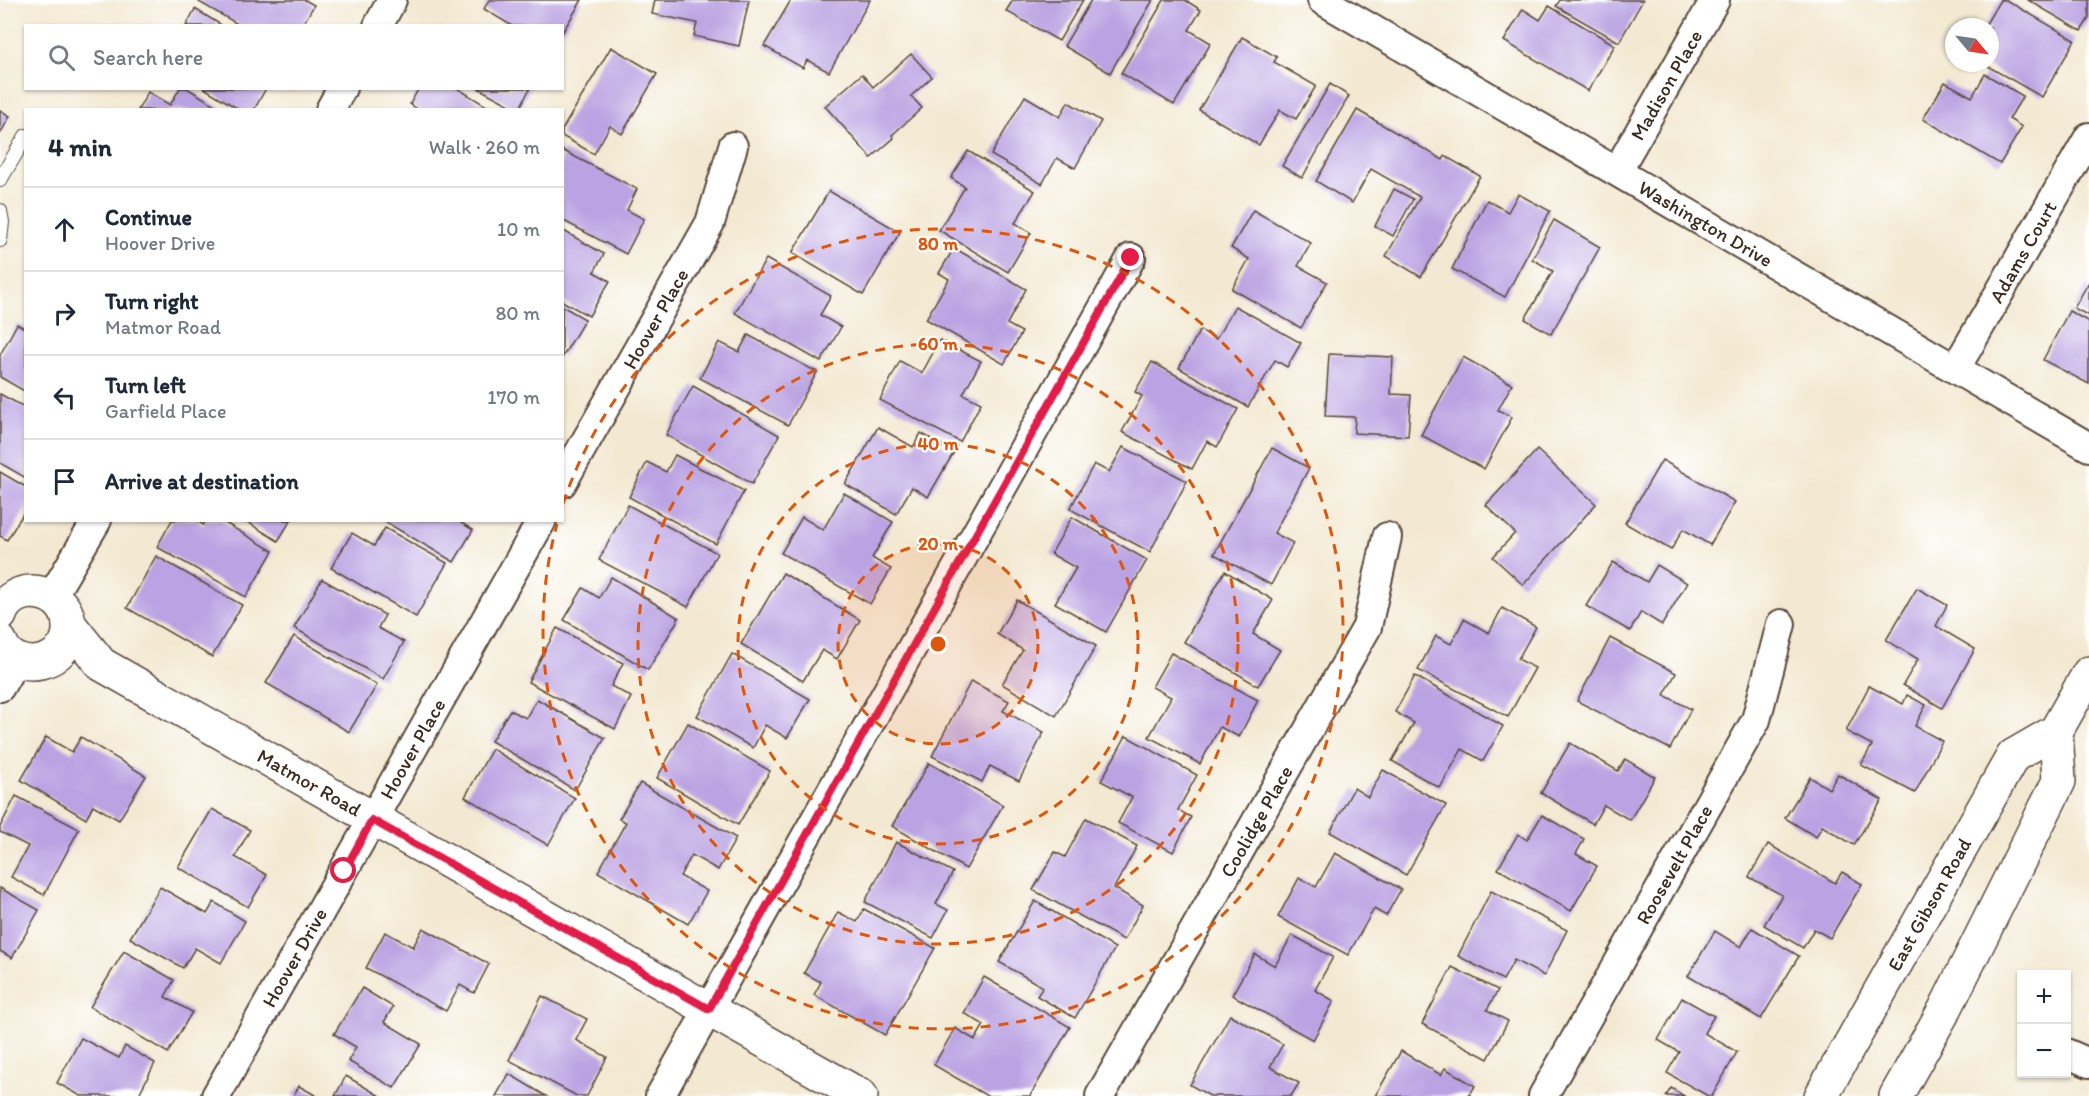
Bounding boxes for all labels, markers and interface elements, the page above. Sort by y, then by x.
north arrow [1945,18,1999,72]
search box [24,24,564,90]
street label: Madison Place [1625,26,1707,145]
icon: search [45,41,78,74]
text: Search here [93,44,203,71]
text: 4 min [48,131,112,163]
text: Walk · 260 m [429,135,540,159]
street label: Washington Drive [1634,175,1777,272]
street label: Adams Court [1984,196,2062,307]
text: Continue [105,204,192,231]
icon: ahead [48,213,81,246]
text: 10 m [497,217,540,241]
text: Hoover Drive [105,231,215,255]
text: 80 m [918,233,959,255]
route end [1117,244,1143,270]
street label: Hoover Place [617,264,694,373]
text: Turn right [105,288,199,315]
icon: right [48,297,81,330]
text: 80 m [495,301,540,325]
text: Matmor Road [105,315,221,339]
text: 60 m [918,333,959,355]
text: Turn left [105,372,186,399]
icon: left [48,381,81,414]
text: 170 m [487,385,540,409]
text: Garfield Place [105,399,227,423]
text: 40 m [917,433,959,455]
icon: arrive [48,465,81,498]
text: Arrive at destination [105,468,299,495]
text: 20 m [918,533,959,555]
centre of rings [928,634,948,654]
street label: Hoover Place [375,694,450,803]
street label: Matmor Road [253,743,366,822]
street label: Coolidge Place [1215,761,1298,882]
street label: Roosevelt Place [1631,801,1717,929]
street label: East Gibson Road [1882,834,1976,975]
route start [330,857,356,883]
street label: Hoover Drive [257,904,332,1012]
map controls [2017,970,2071,1078]
button: + [2017,970,2071,1024]
button: − [2017,1024,2071,1078]

